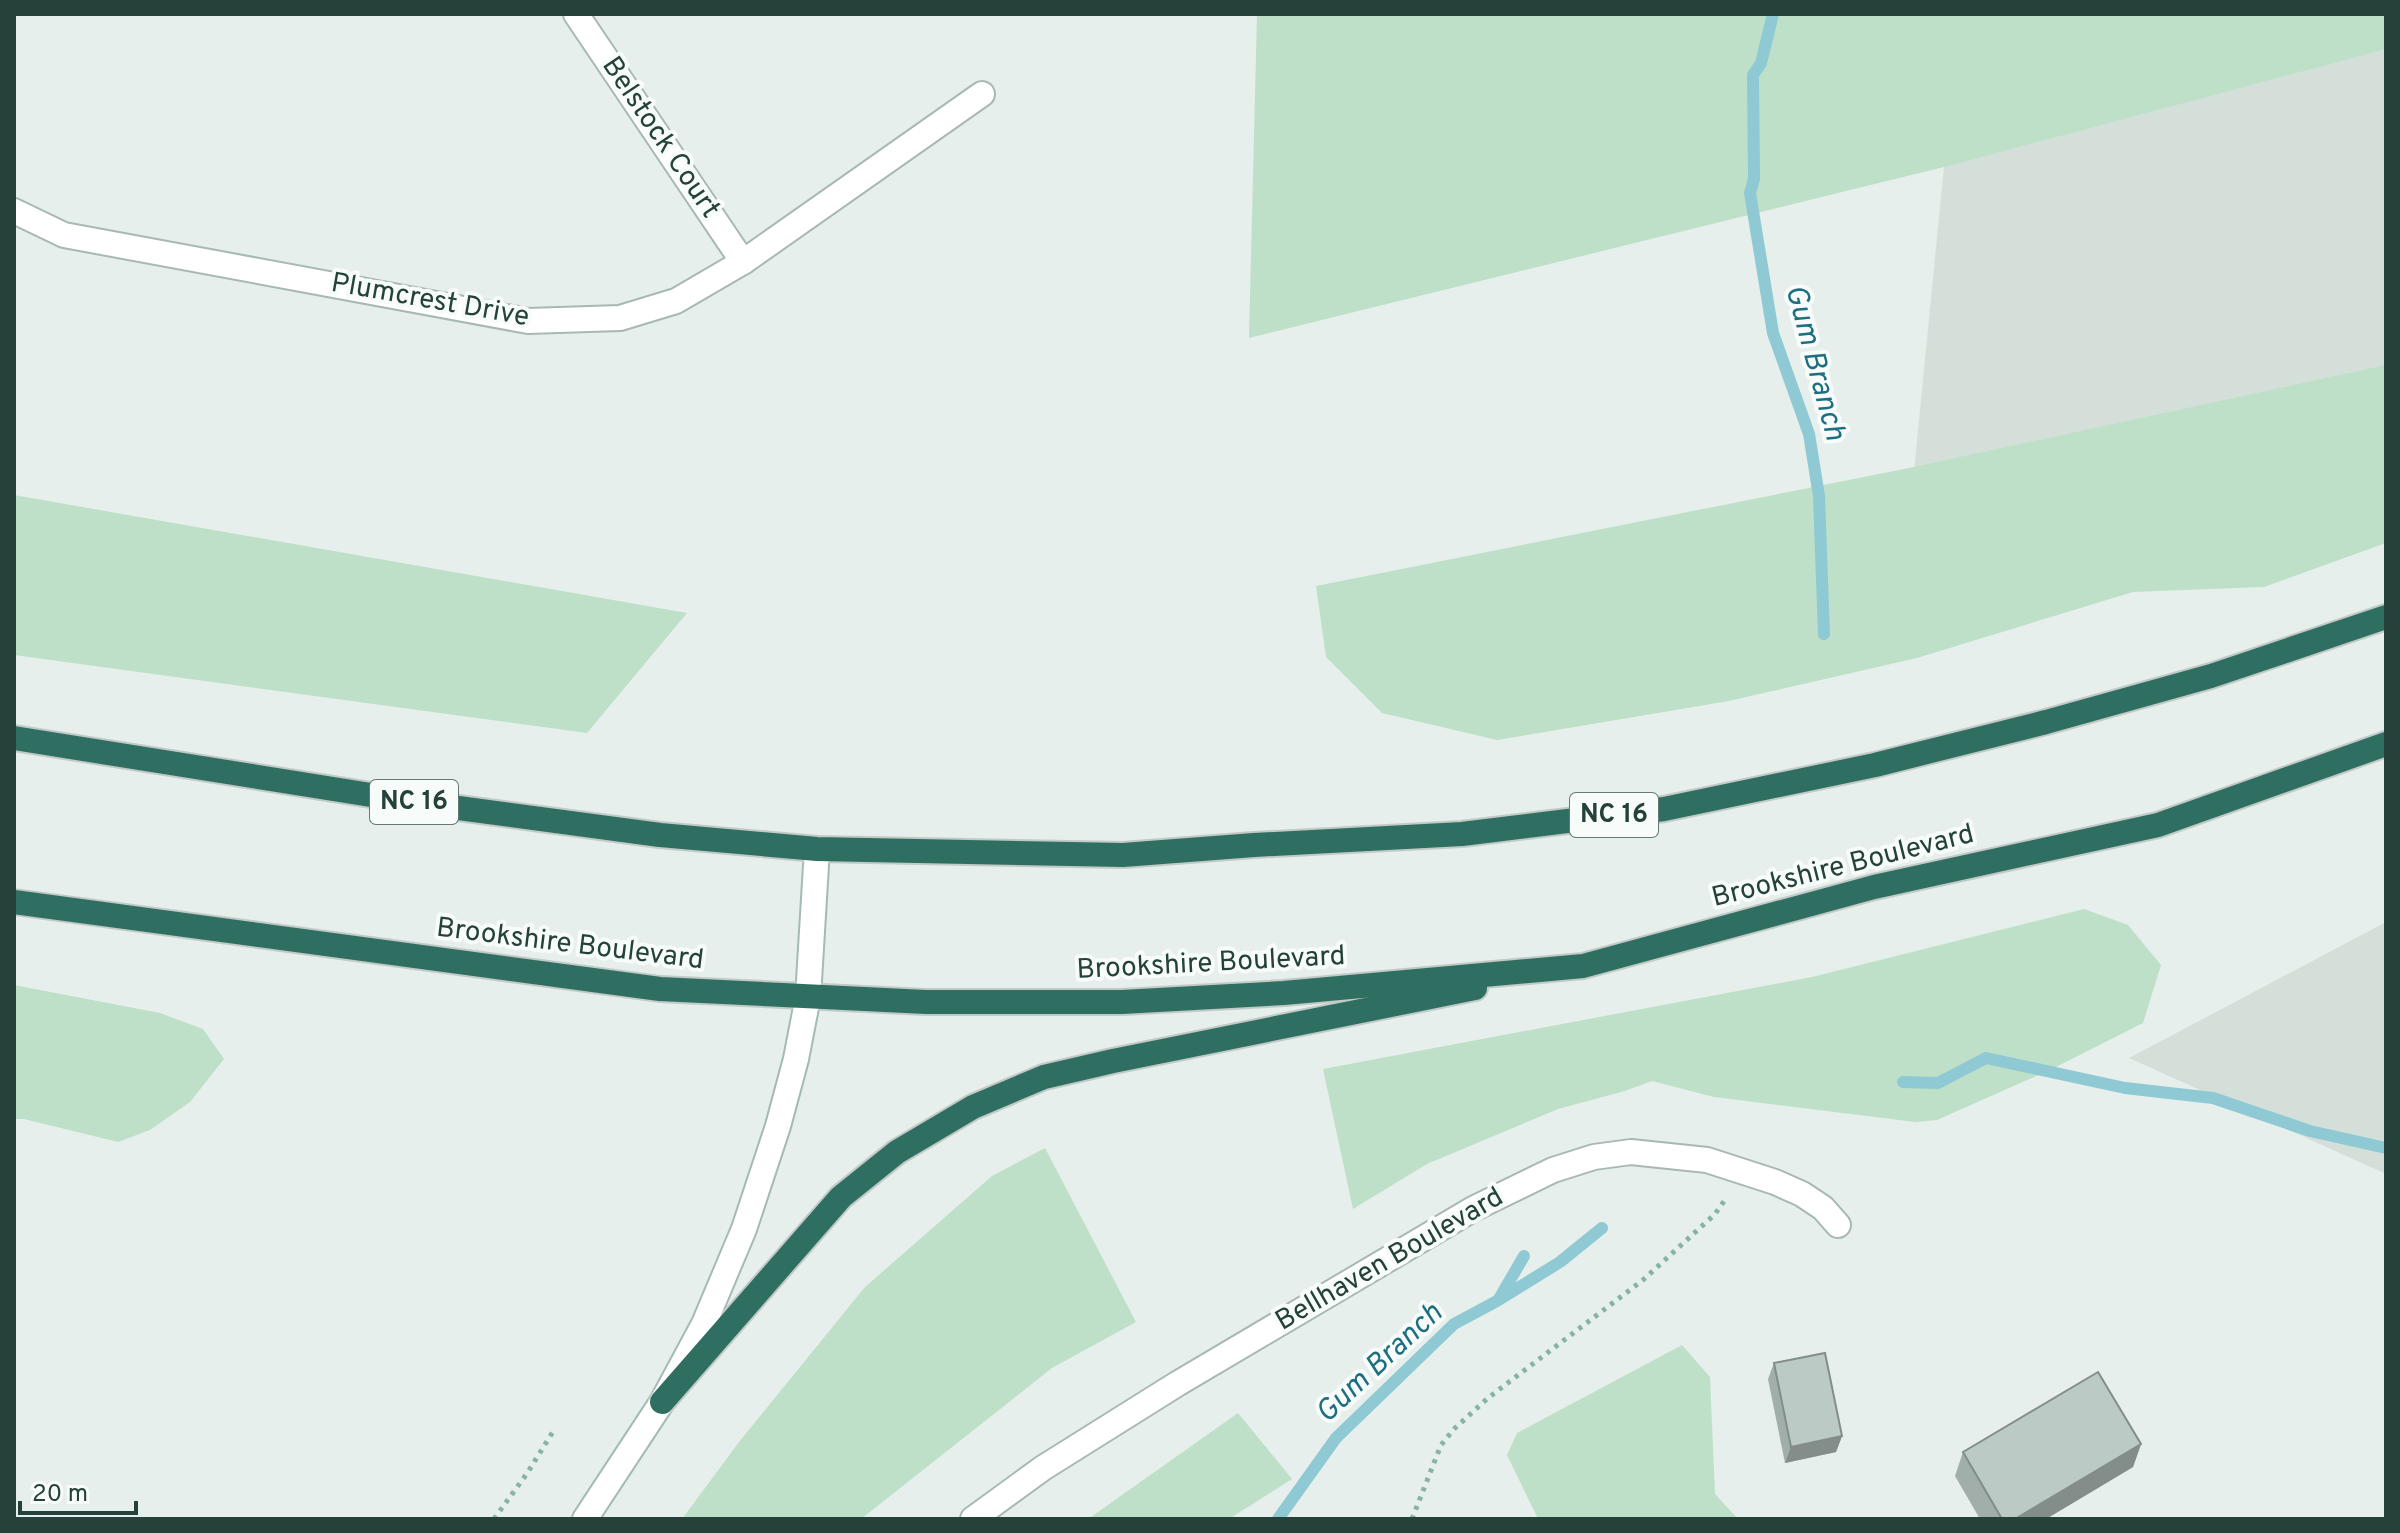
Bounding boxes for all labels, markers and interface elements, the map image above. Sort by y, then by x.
street label: Belstock Court [593,50,727,226]
street label: Plumcrest Drive [328,266,532,336]
water label: Gum Branch [1775,281,1853,445]
road number: NC 16 [370,780,458,824]
road number: NC 16 [1570,793,1658,837]
street label: Brookshire Boulevard [1708,817,1978,917]
street label: Brookshire Boulevard [434,911,706,979]
street label: Brookshire Boulevard [1076,939,1346,989]
street label: Bellhaven Boulevard [1270,1180,1510,1340]
water label: Gum Branch [1309,1296,1451,1432]
scale bar [20,1465,136,1515]
text: 20 m [32,1480,88,1510]

